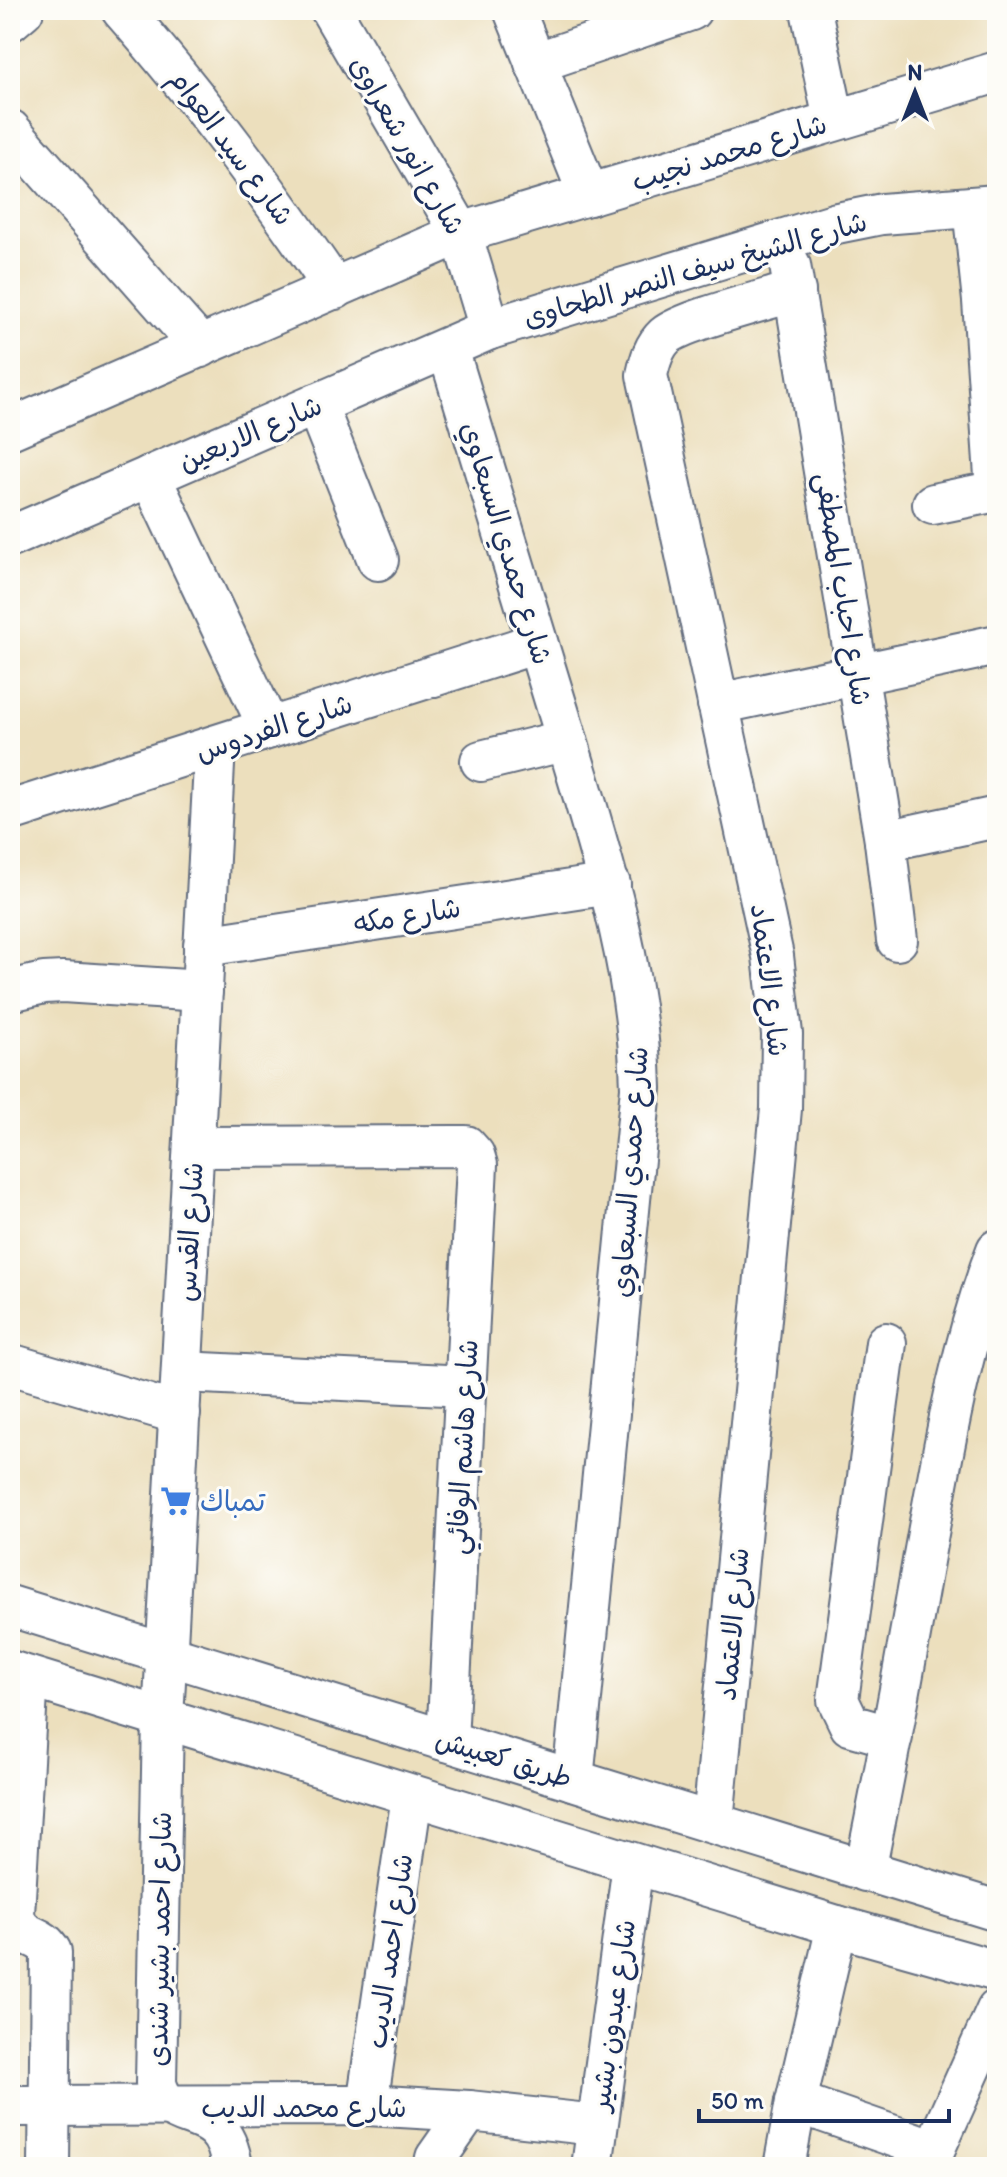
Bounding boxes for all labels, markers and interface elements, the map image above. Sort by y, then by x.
street label: شارع انور شعراوى [340,49,473,242]
north arrow [875,52,955,132]
text: N [908,59,922,86]
street label: شارع سيد العوام [158,62,302,235]
street label: شارع محمد نجيب [627,106,832,201]
street label: شارع الشيخ سيف النصر الطحاوى [519,204,872,337]
street label: شارع الاربعين [173,388,328,481]
street label: شارع حمدي السبعاوي [450,418,560,670]
street label: شارع احباب المصطفى [806,470,879,709]
street label: شارع الفردوس [191,686,358,771]
street label: شارع مكه [351,890,464,943]
street label: شارع الاعتماد [741,902,796,1059]
street label: شارع حمدي السبعاوي [603,1045,659,1299]
street label: شارع القدس [168,1161,213,1303]
street label: شارع هاشم الوفائي [439,1338,493,1556]
supermarket icon: تمباك [159,1484,193,1518]
place label: تمباك [200,1484,266,1519]
street label: شارع الاعتماد [708,1546,759,1702]
street label: طريق كعبيش [431,1721,576,1796]
street label: شارع احمد بشير شندى [140,1811,181,2067]
street label: شارع احمد الديب [358,1851,422,2051]
street label: شارع عبدون بشير [581,1917,645,2115]
scale bar [699,2073,949,2123]
text: 50 m [711,2086,764,2115]
street label: شارع محمد الديب [201,2090,407,2127]

